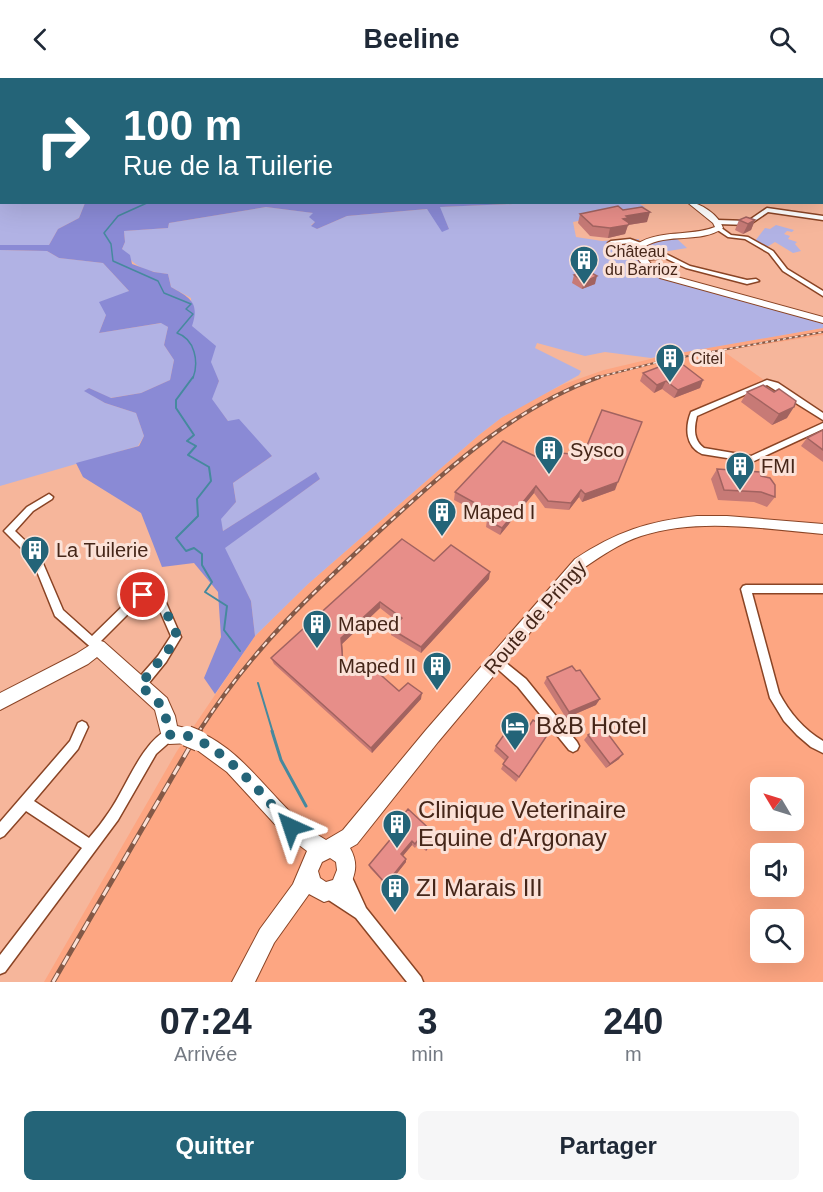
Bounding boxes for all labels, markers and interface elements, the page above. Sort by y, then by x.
icon: back [24,23,57,56]
icon: search [766,23,799,56]
text: Beeline [363,24,460,54]
icon: right [24,102,102,180]
text: 100 m [123,102,242,149]
text: Rue de la Tuilerie [123,151,333,181]
place label: Château du Barrioz [605,243,678,278]
building icon: Château du Barrioz [568,244,600,286]
building icon: Citel [654,342,686,384]
place label: Citel [691,350,723,367]
building icon: Sysco [533,434,565,476]
place label: Sysco [570,439,624,461]
building icon: FMI [724,450,756,492]
place label: FMI [761,455,795,477]
building icon: Maped I [426,496,458,538]
place label: Maped I [463,501,535,523]
building icon: La Tuilerie [19,534,51,576]
place label: La Tuilerie [56,539,148,561]
street label: Route de Pringy [480,556,590,678]
pin [117,569,168,620]
icon: arrive [126,578,159,611]
building icon: Maped [301,608,333,650]
place label: Maped [338,613,399,635]
building icon: Maped II [421,650,453,692]
place label: Maped II [338,655,416,677]
hotel icon: B&B Hotel [499,710,531,752]
place label: B&B Hotel [536,712,647,739]
north arrow [750,777,804,831]
map controls [750,777,804,963]
position arrow [259,795,323,859]
place label: Clinique Veterinaire Equine d'Argonay [418,796,626,851]
building icon: Clinique Veterinaire Equine d'Argonay [381,808,413,850]
button: sound [750,843,804,897]
building icon: ZI Marais III [379,872,411,914]
place label: ZI Marais III [416,874,543,901]
button: search [750,909,804,963]
text: 07:24 [160,1001,252,1042]
text: 3 [417,1001,437,1042]
text: 240 [603,1001,663,1042]
text: Arrivée [174,1043,237,1065]
text: min [411,1043,444,1065]
text: m [625,1043,642,1065]
button: Quitter [24,1111,406,1180]
button: Partager [418,1111,799,1180]

